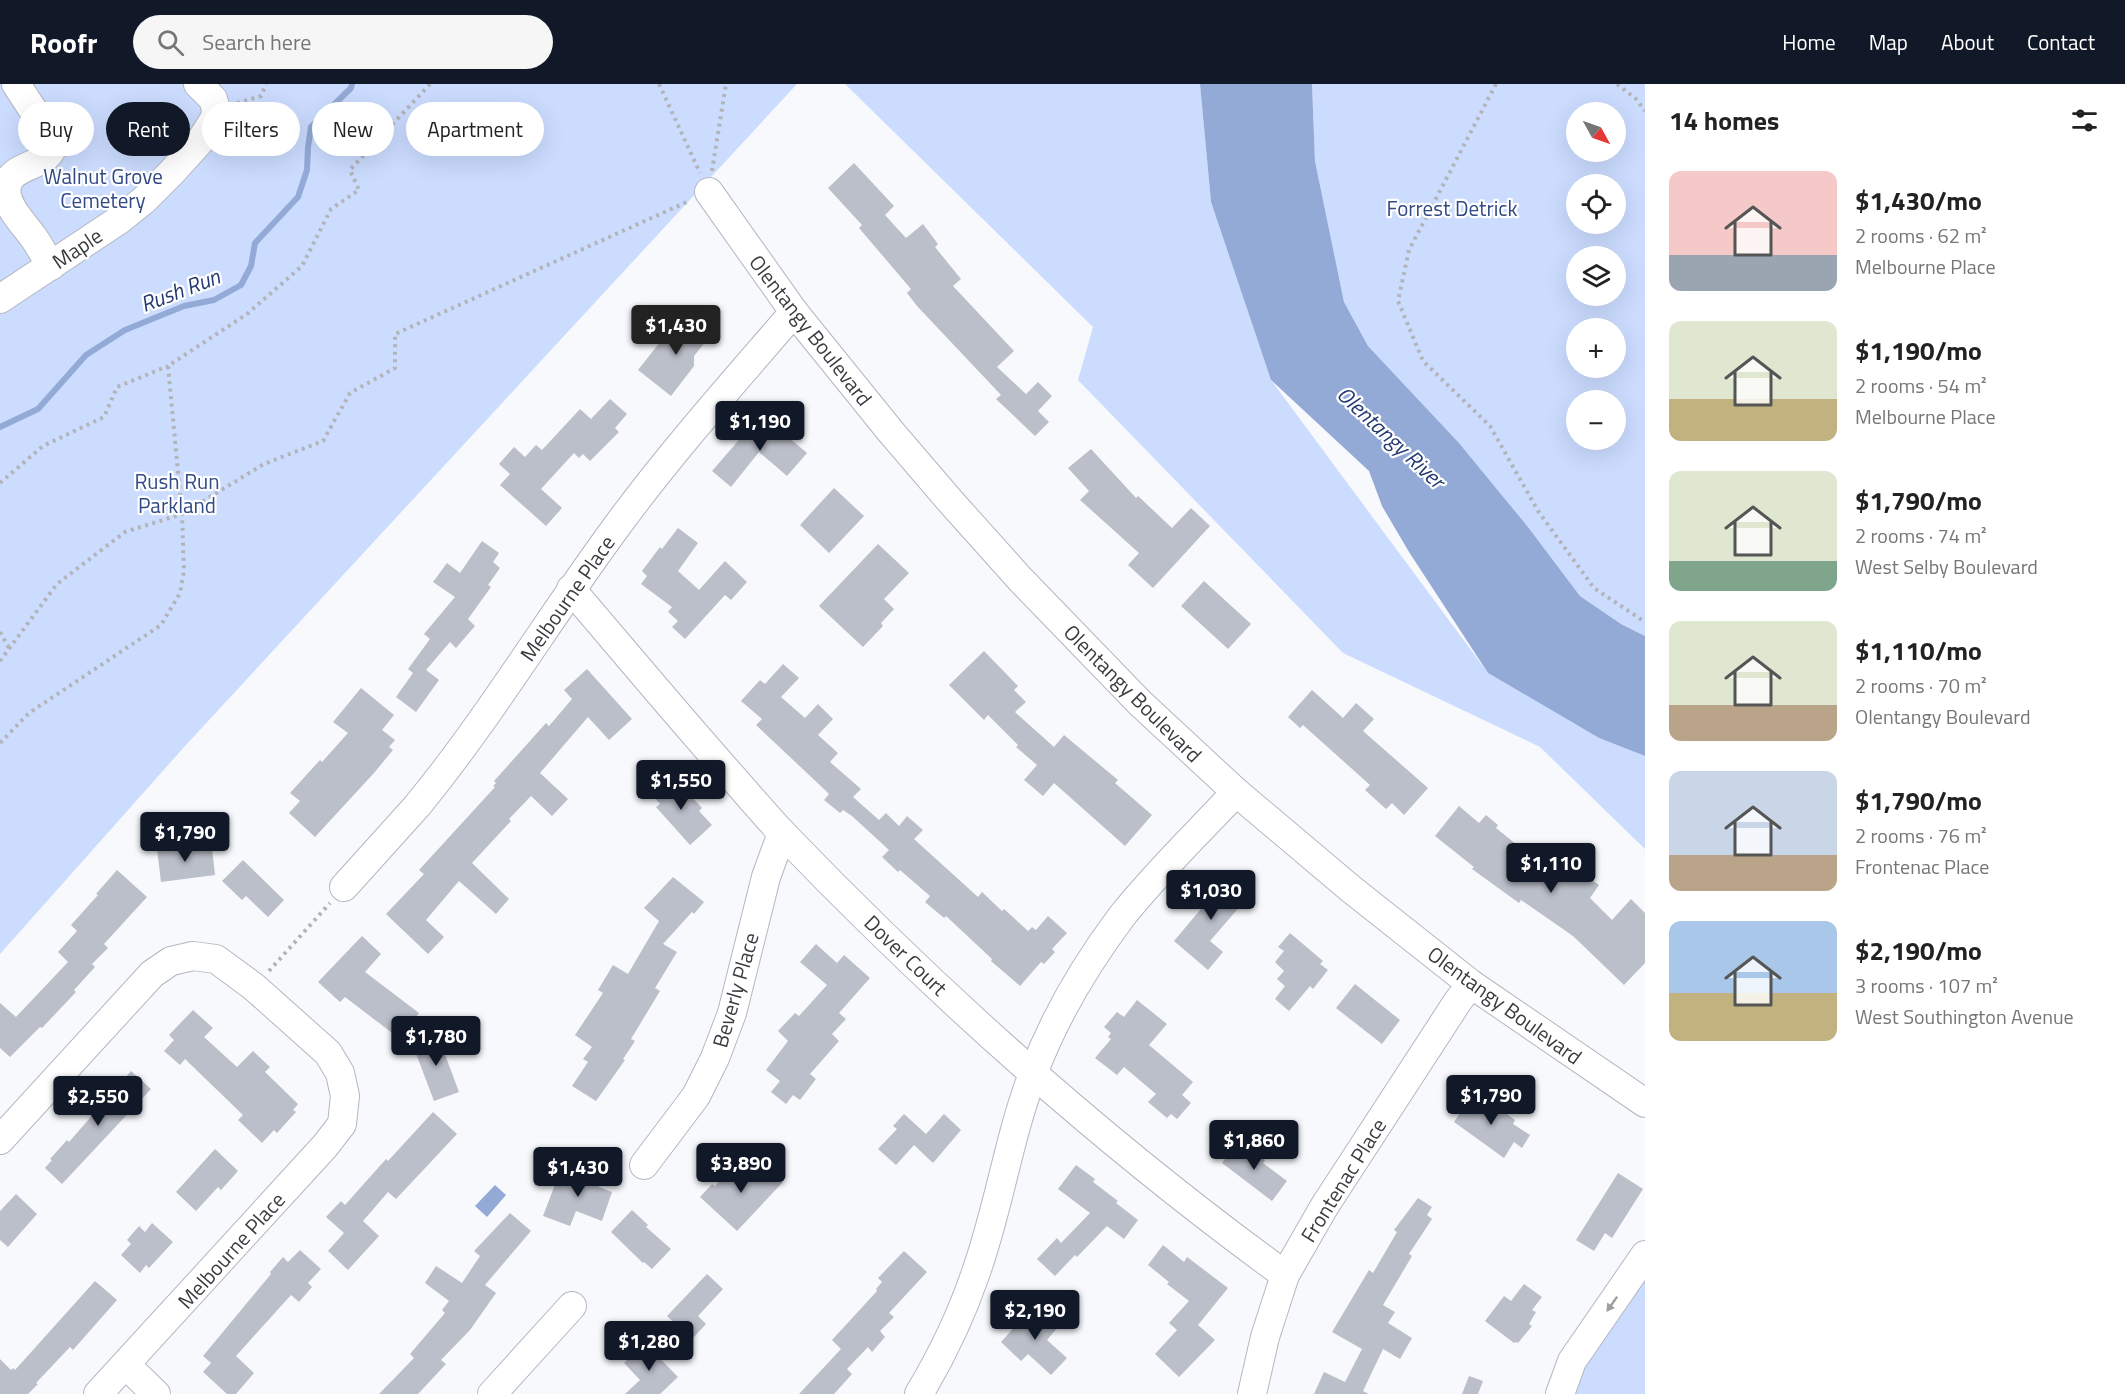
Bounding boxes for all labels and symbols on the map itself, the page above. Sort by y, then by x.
north arrow [1566,102,1626,162]
park label: Walnut Grove Cemetery [43,160,163,216]
park label: Forrest Detrick [1387,192,1517,224]
street label: Maple [45,219,109,277]
street label: Olentangy Boulevard [742,248,880,412]
water label: Rush Run [135,259,226,321]
pin: $1,430 [627,305,725,356]
water label: Olentangy River [1329,378,1455,498]
pin: $1,190 [711,401,809,452]
park label: Rush Run Parkland [135,465,220,521]
street label: Melbourne Place [512,528,622,668]
street label: Olentangy Boulevard [1057,617,1209,769]
pin: $1,550 [632,760,730,811]
pin: $1,790 [136,812,234,863]
pin: $1,110 [1502,843,1600,894]
pin: $1,030 [1162,870,1260,921]
street label: Dover Court [857,907,955,1003]
street label: Beverly Place [703,929,767,1051]
street label: Olentangy Boulevard [1421,938,1589,1072]
pin: $1,780 [387,1016,485,1067]
pin: $1,790 [1442,1075,1540,1126]
pin: $2,550 [49,1076,147,1127]
street label: Frontenac Place [1292,1112,1394,1248]
pin: $1,860 [1205,1120,1303,1171]
pin: $3,890 [692,1143,790,1194]
pin: $1,430 [529,1147,627,1198]
street label: Melbourne Place [170,1184,292,1316]
pin: $2,190 [986,1290,1084,1341]
one-way arrow [1606,1295,1618,1311]
pin: $1,280 [600,1321,698,1372]

